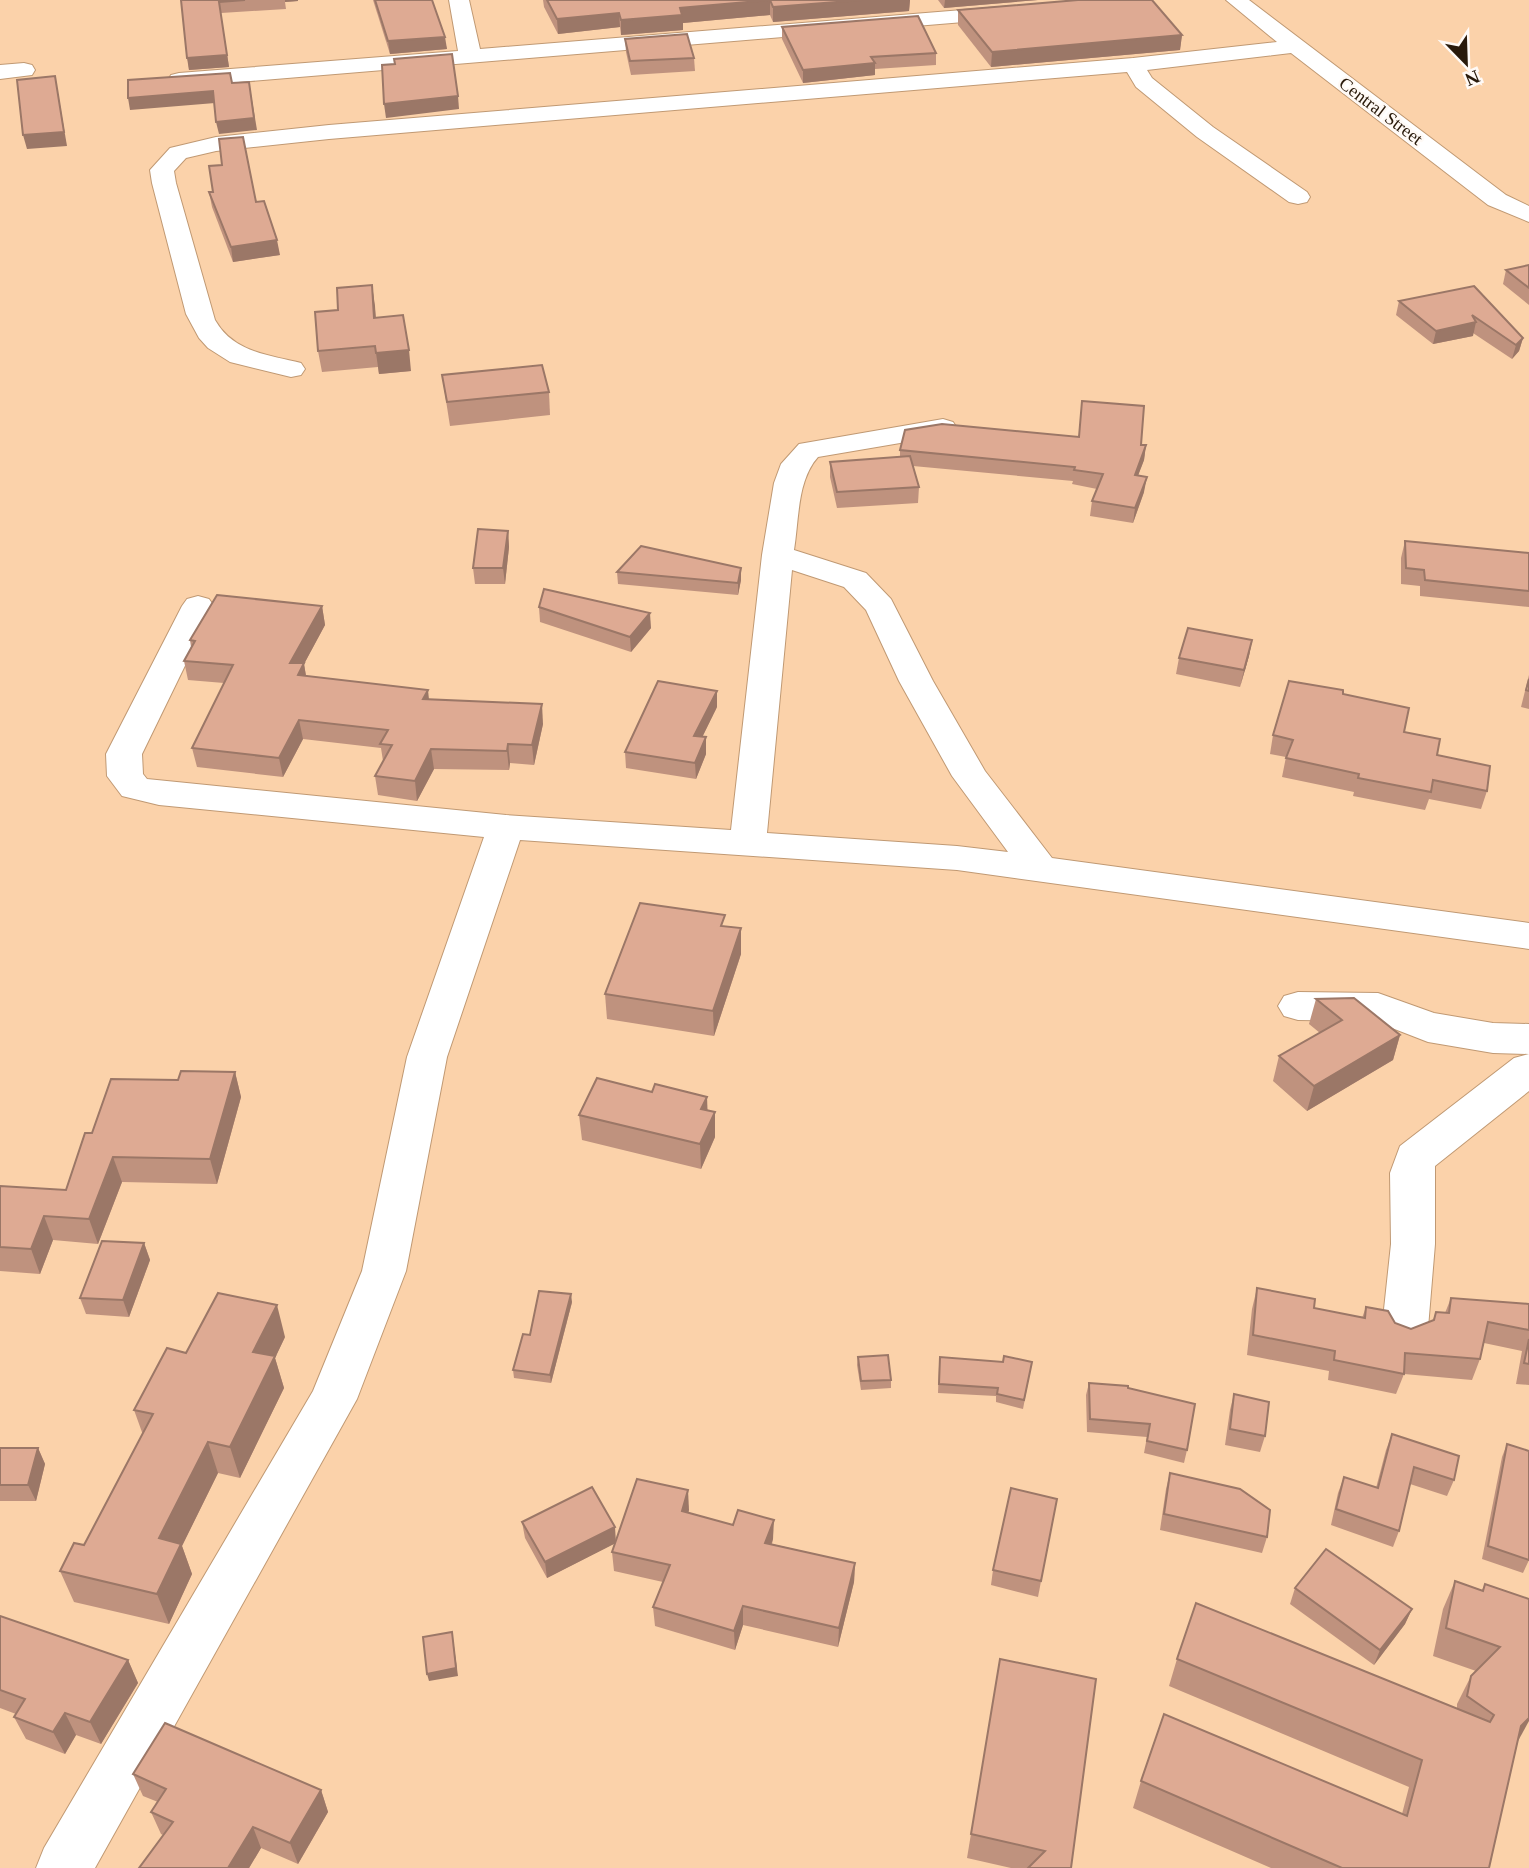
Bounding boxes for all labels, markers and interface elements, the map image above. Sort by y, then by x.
north arrow [1431,28,1501,98]
text: N [1462,66,1483,91]
street label: Central Street [1335,73,1427,149]

